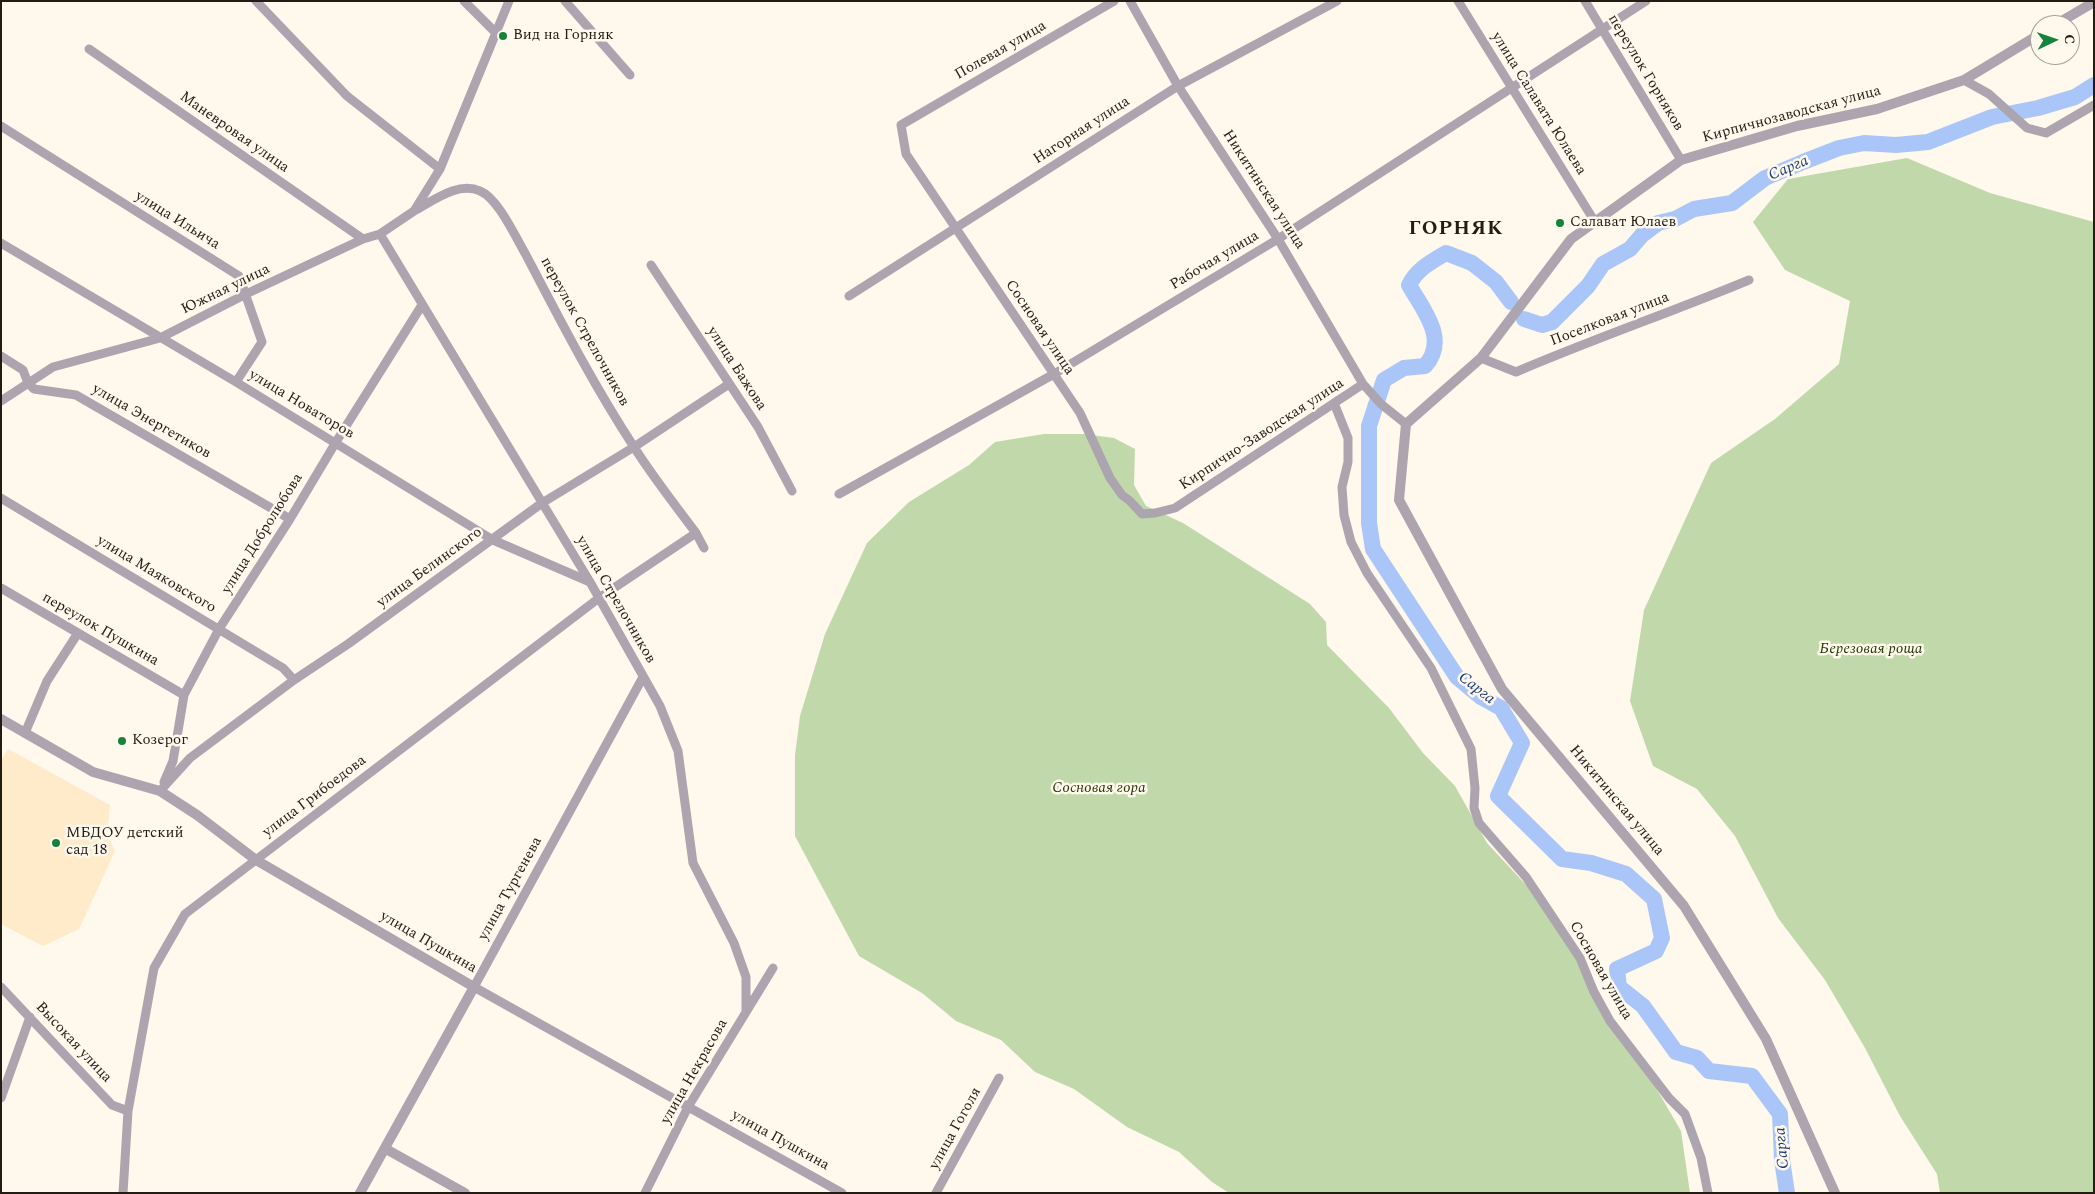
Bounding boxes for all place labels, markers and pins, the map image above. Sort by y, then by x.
place label: Вид на Горняк [513,27,614,45]
marker: Вид на Горняк [497,30,509,42]
place label: Салават Юлаев [1570,214,1676,232]
marker: Салават Юлаев [1554,217,1566,229]
place label: Козерог [132,732,188,750]
marker: Козерог [116,735,128,747]
place label: МБДОУ детский сад 18 [66,825,184,860]
marker: МБДОУ детский сад 18 [50,837,62,849]

